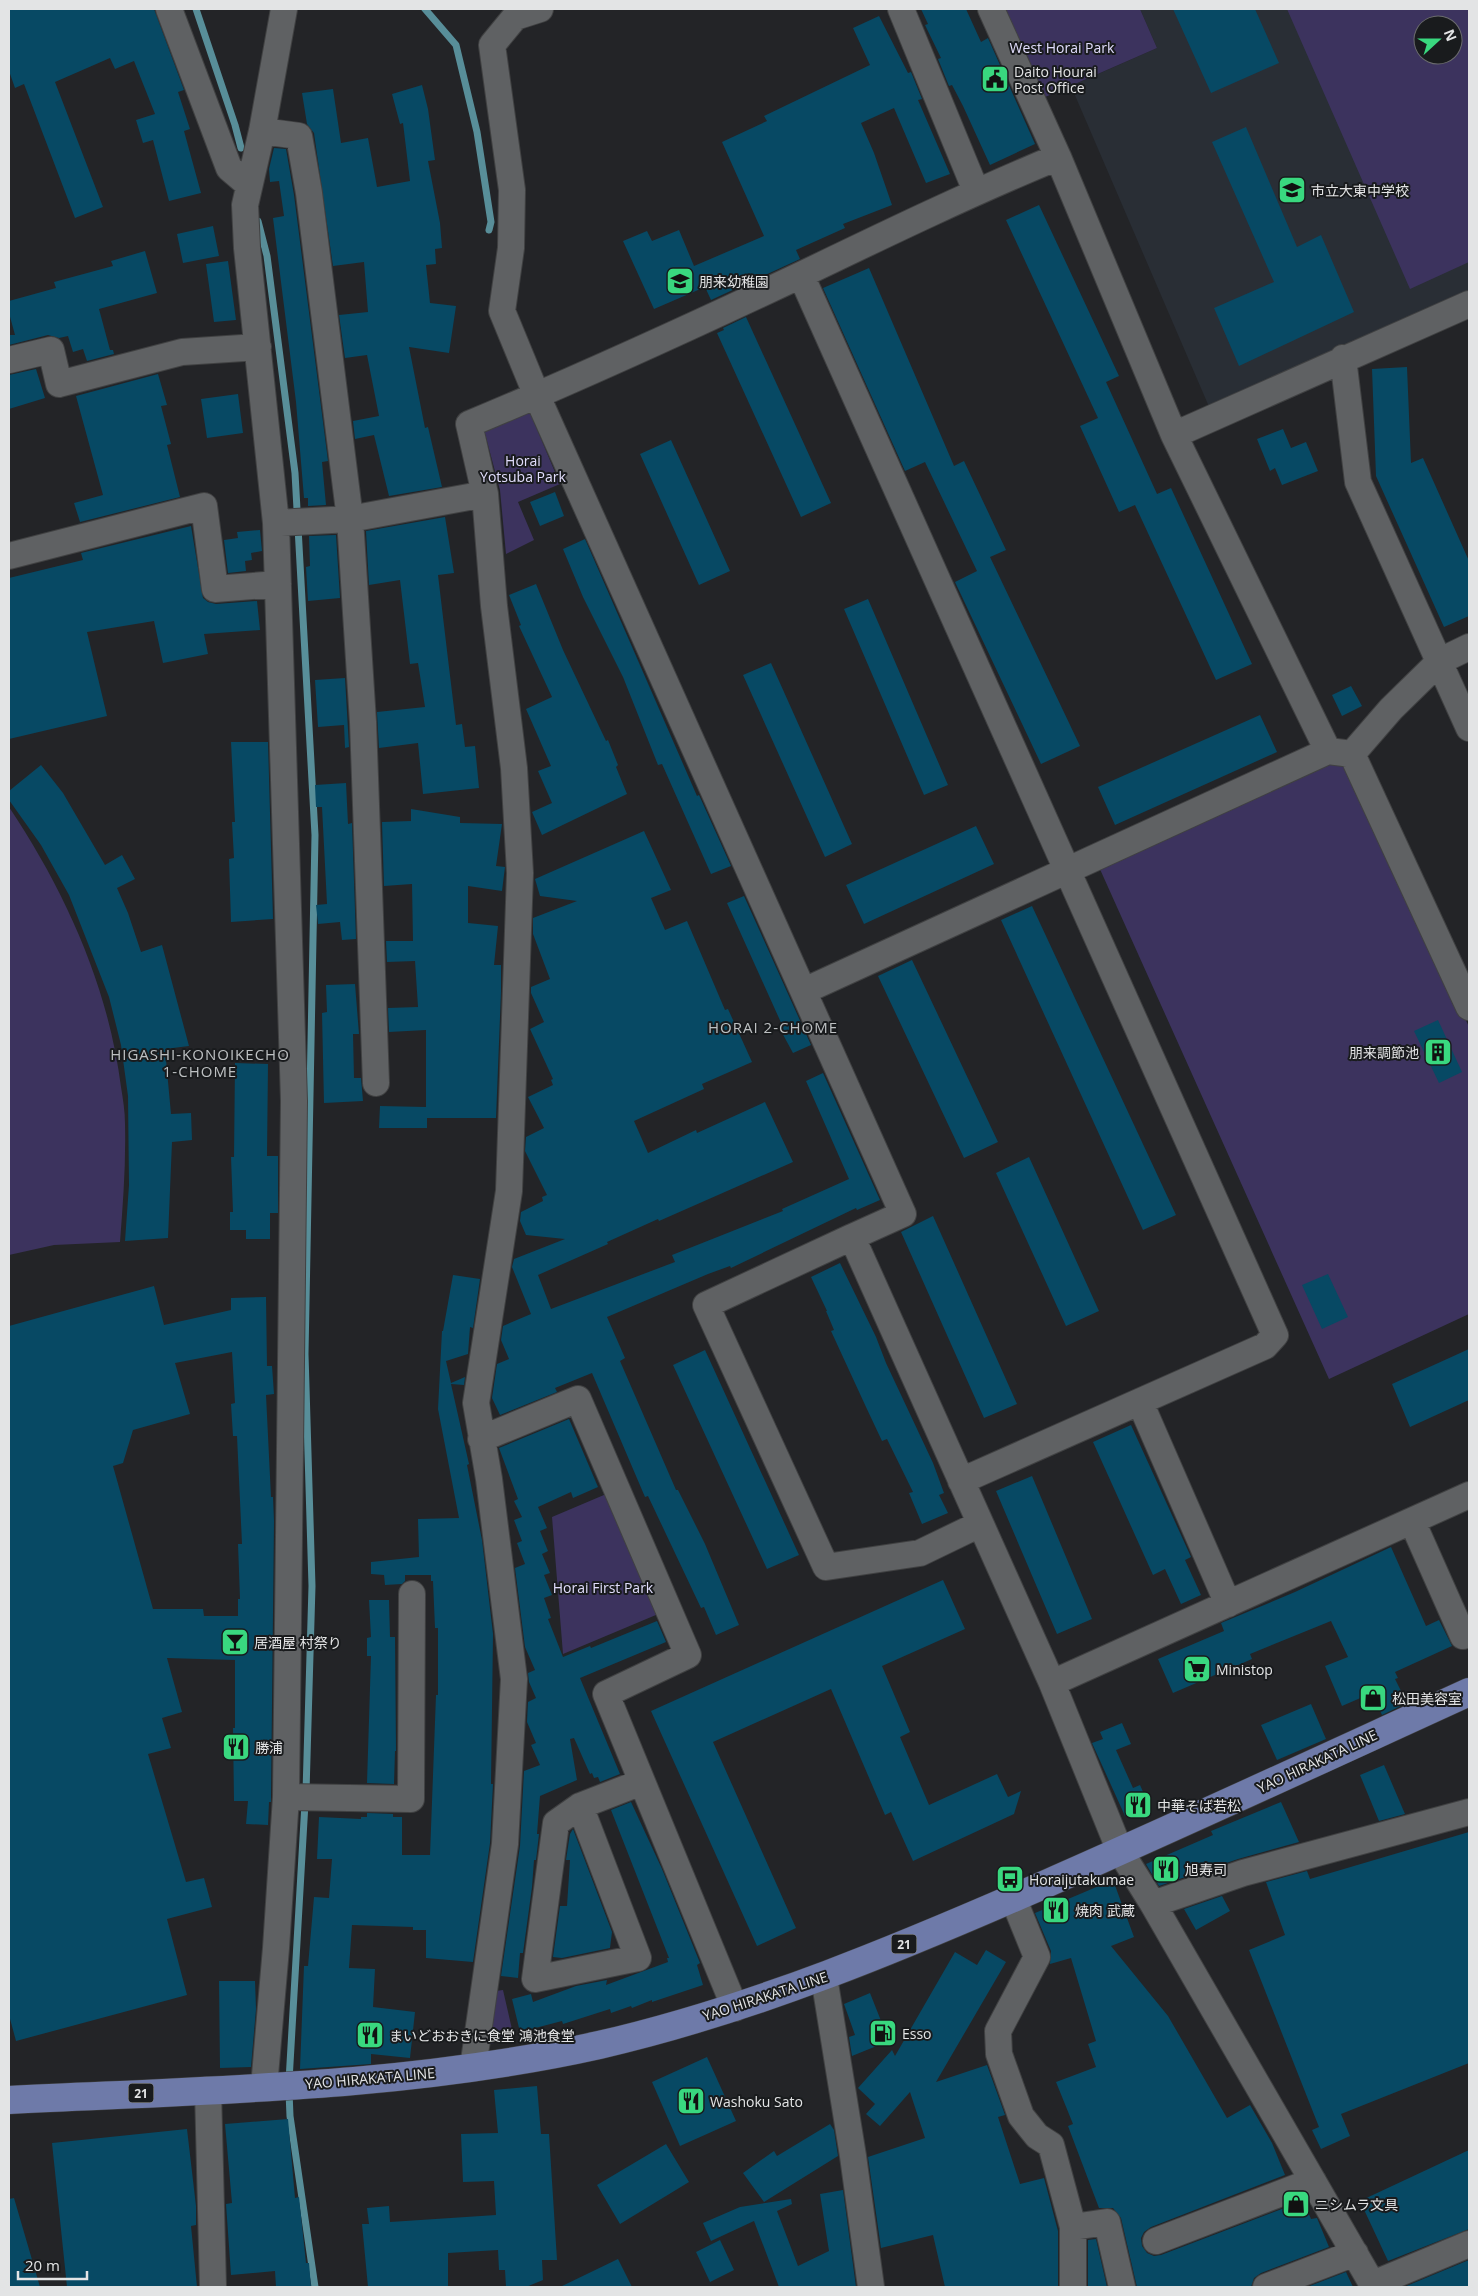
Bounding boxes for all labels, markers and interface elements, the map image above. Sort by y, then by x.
north arrow [1413,15,1463,65]
text: N [1440,26,1462,44]
park label: West Horai Park [1010,38,1115,57]
place label: Daito Hourai Post Office [1014,62,1097,97]
public building icon: Daito Hourai Post Office [980,64,1010,94]
school or university icon: 市立大東中学校 [1277,175,1307,205]
place label: 市立大東中学校 [1311,181,1409,200]
school or university icon: 朋来幼稚園 [665,266,695,296]
place label: 朋来幼稚園 [699,272,769,291]
park label: Horai Yotsuba Park [480,451,567,486]
district label: HORAI 2-CHOME [708,1017,838,1037]
building icon: 朋来調節池 [1423,1037,1453,1067]
place label: 朋来調節池 [1349,1043,1419,1062]
district label: HIGASHI-KONOIKECHO 1-CHOME [110,1044,290,1081]
park label: Horai First Park [553,1578,654,1597]
bar icon: 居酒屋 村祭り [220,1627,250,1657]
place label: 居酒屋 村祭り [254,1633,342,1652]
supermarket icon: Ministop [1182,1654,1212,1684]
place label: Ministop [1216,1660,1273,1679]
shop icon: 松田美容室 [1358,1683,1388,1713]
place label: 松田美容室 [1392,1689,1462,1708]
street label: YAO HIRAKATA LINE [1254,1725,1380,1797]
restaurant icon: 勝浦 [221,1732,251,1762]
place label: 勝浦 [255,1738,283,1757]
restaurant icon: 中華そば若松 [1123,1790,1153,1820]
place label: 中華そば若松 [1157,1796,1241,1815]
restaurant icon: 旭寿司 [1151,1854,1181,1884]
place label: 旭寿司 [1185,1860,1227,1879]
bus stop icon: Horaijutakumae [995,1864,1025,1894]
place label: Horaijutakumae [1029,1870,1134,1889]
restaurant icon: 焼肉 武蔵 [1041,1895,1071,1925]
place label: 焼肉 武蔵 [1075,1901,1135,1920]
road number: 21 [892,1935,916,1954]
street label: YAO HIRAKATA LINE [700,1967,830,2025]
fuel station icon: Esso [868,2018,898,2048]
restaurant icon: まいどおおきに食堂 鴻池食堂 [355,2020,385,2050]
place label: Esso [902,2024,932,2043]
place label: まいどおおきに食堂 鴻池食堂 [389,2026,575,2045]
street label: YAO HIRAKATA LINE [304,2063,436,2093]
road number: 21 [128,2084,154,2102]
restaurant icon: Washoku Sato [676,2086,706,2116]
place label: Washoku Sato [710,2092,803,2111]
shop icon: ニシムラ文具 [1281,2189,1311,2219]
place label: ニシムラ文具 [1315,2195,1398,2214]
scale bar [18,2248,86,2280]
text: 20 m [25,2255,60,2275]

